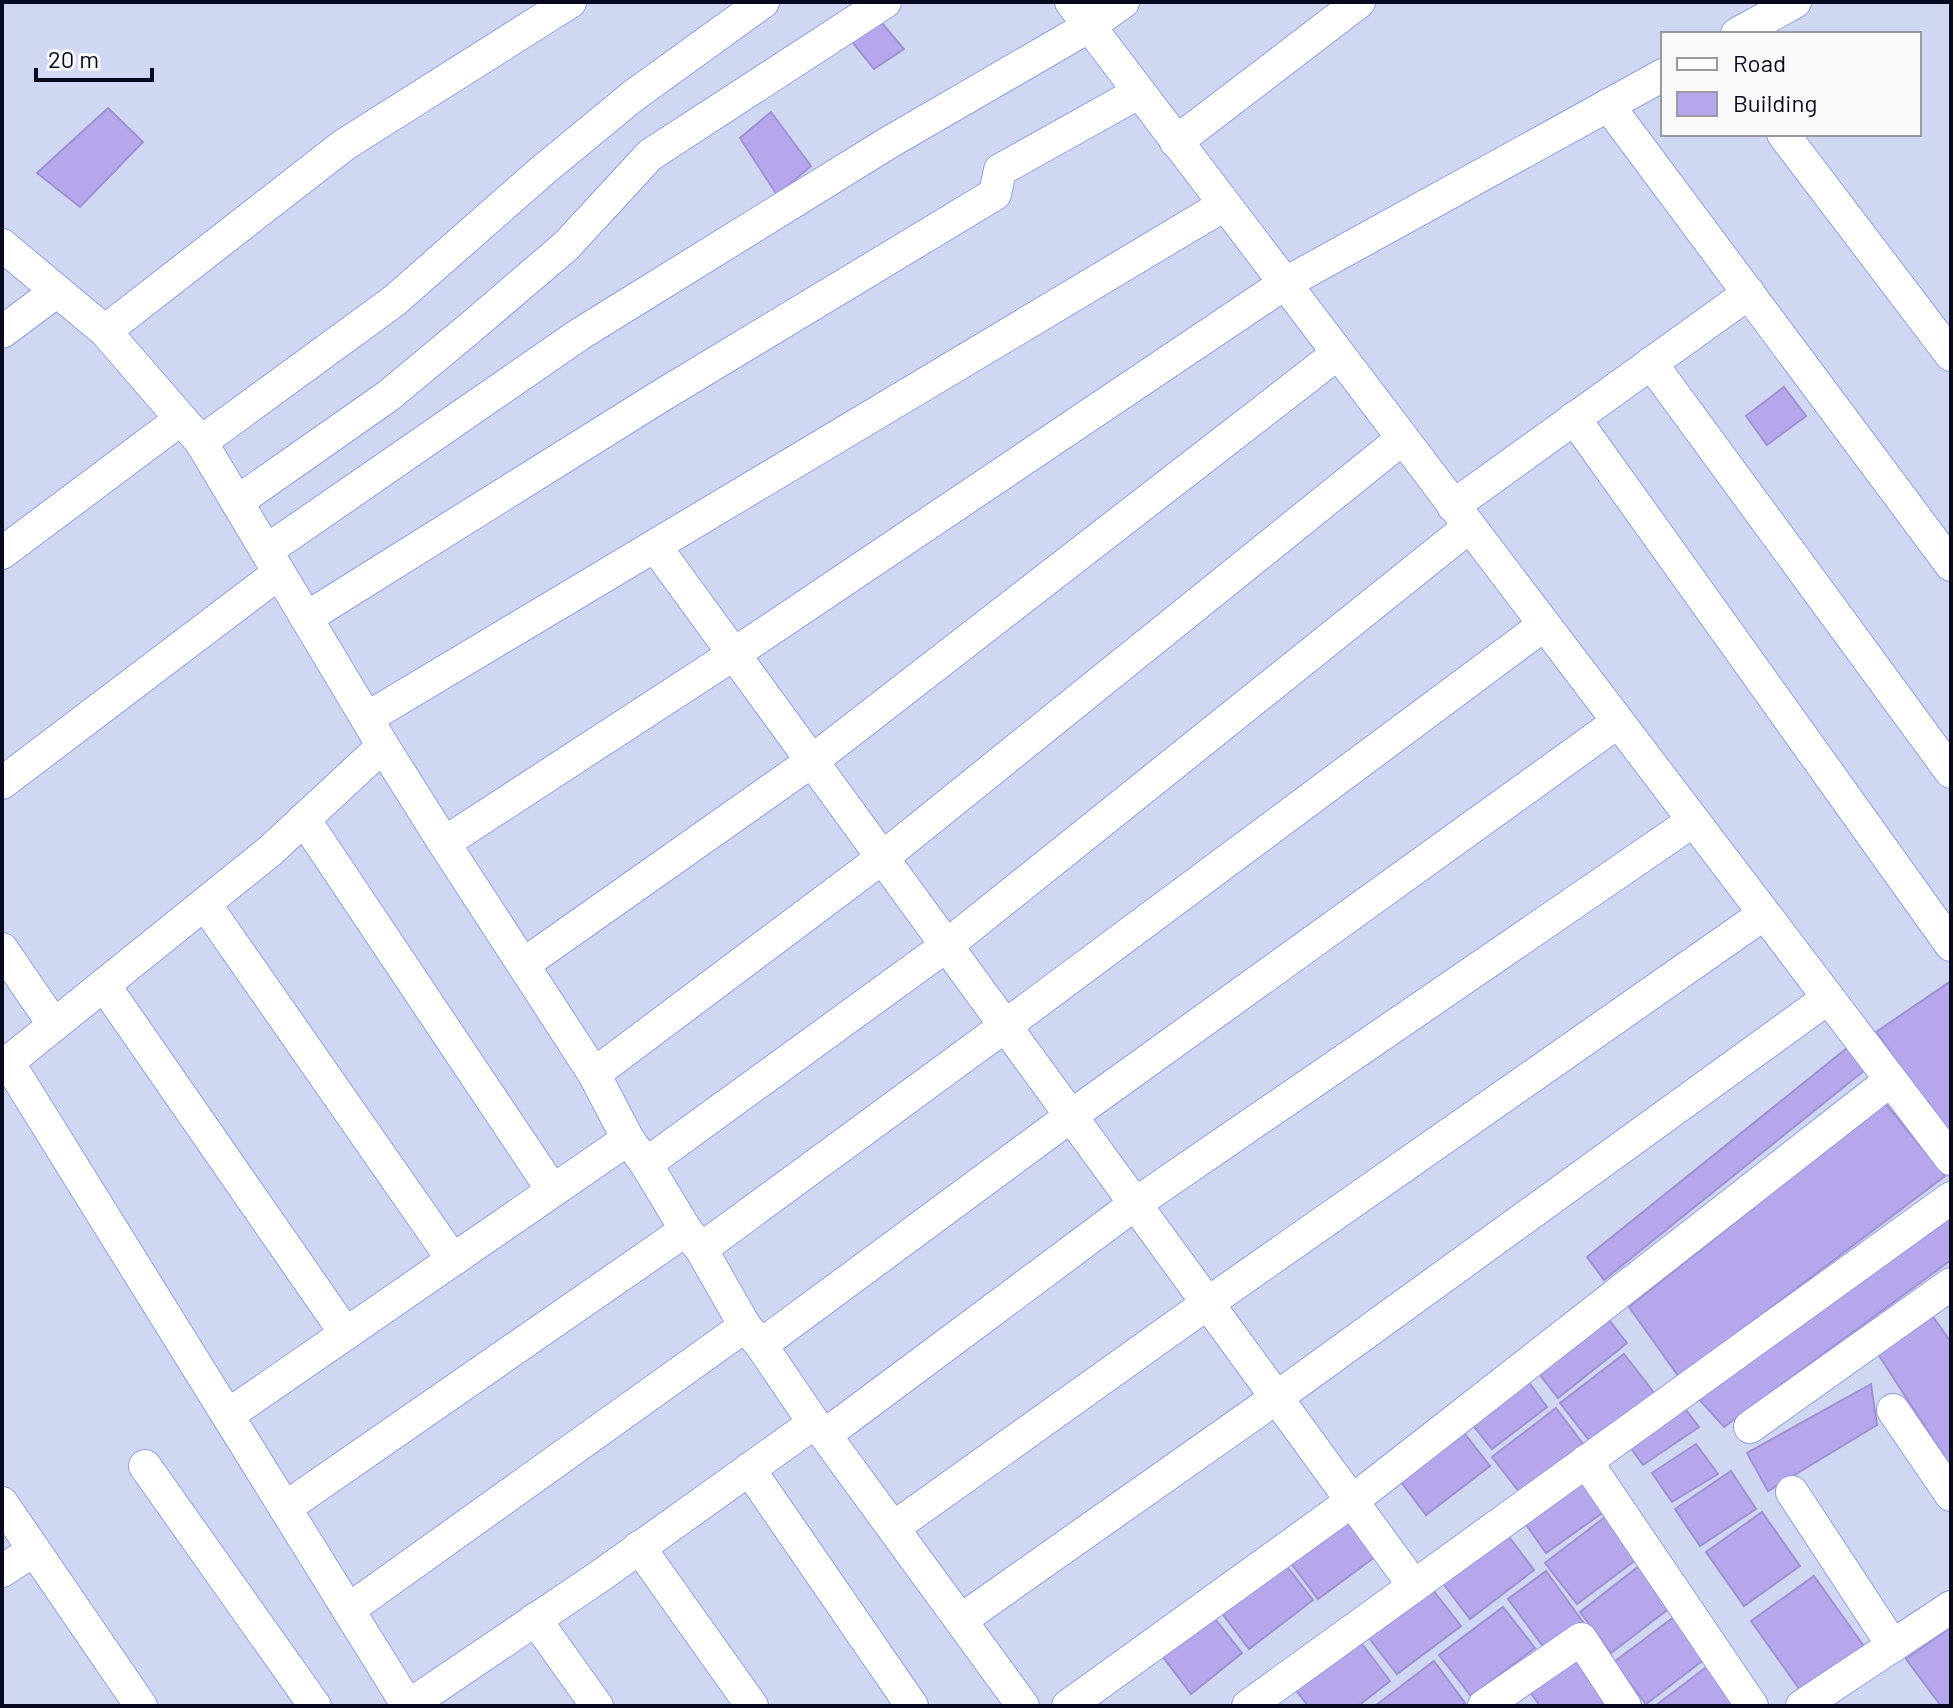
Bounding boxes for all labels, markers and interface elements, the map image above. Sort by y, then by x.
scale bar [36,32,152,82]
legend [1661,32,1921,136]
text: 20 m [48,44,99,73]
text: Road [1733,48,1786,77]
text: Building [1733,88,1817,117]

